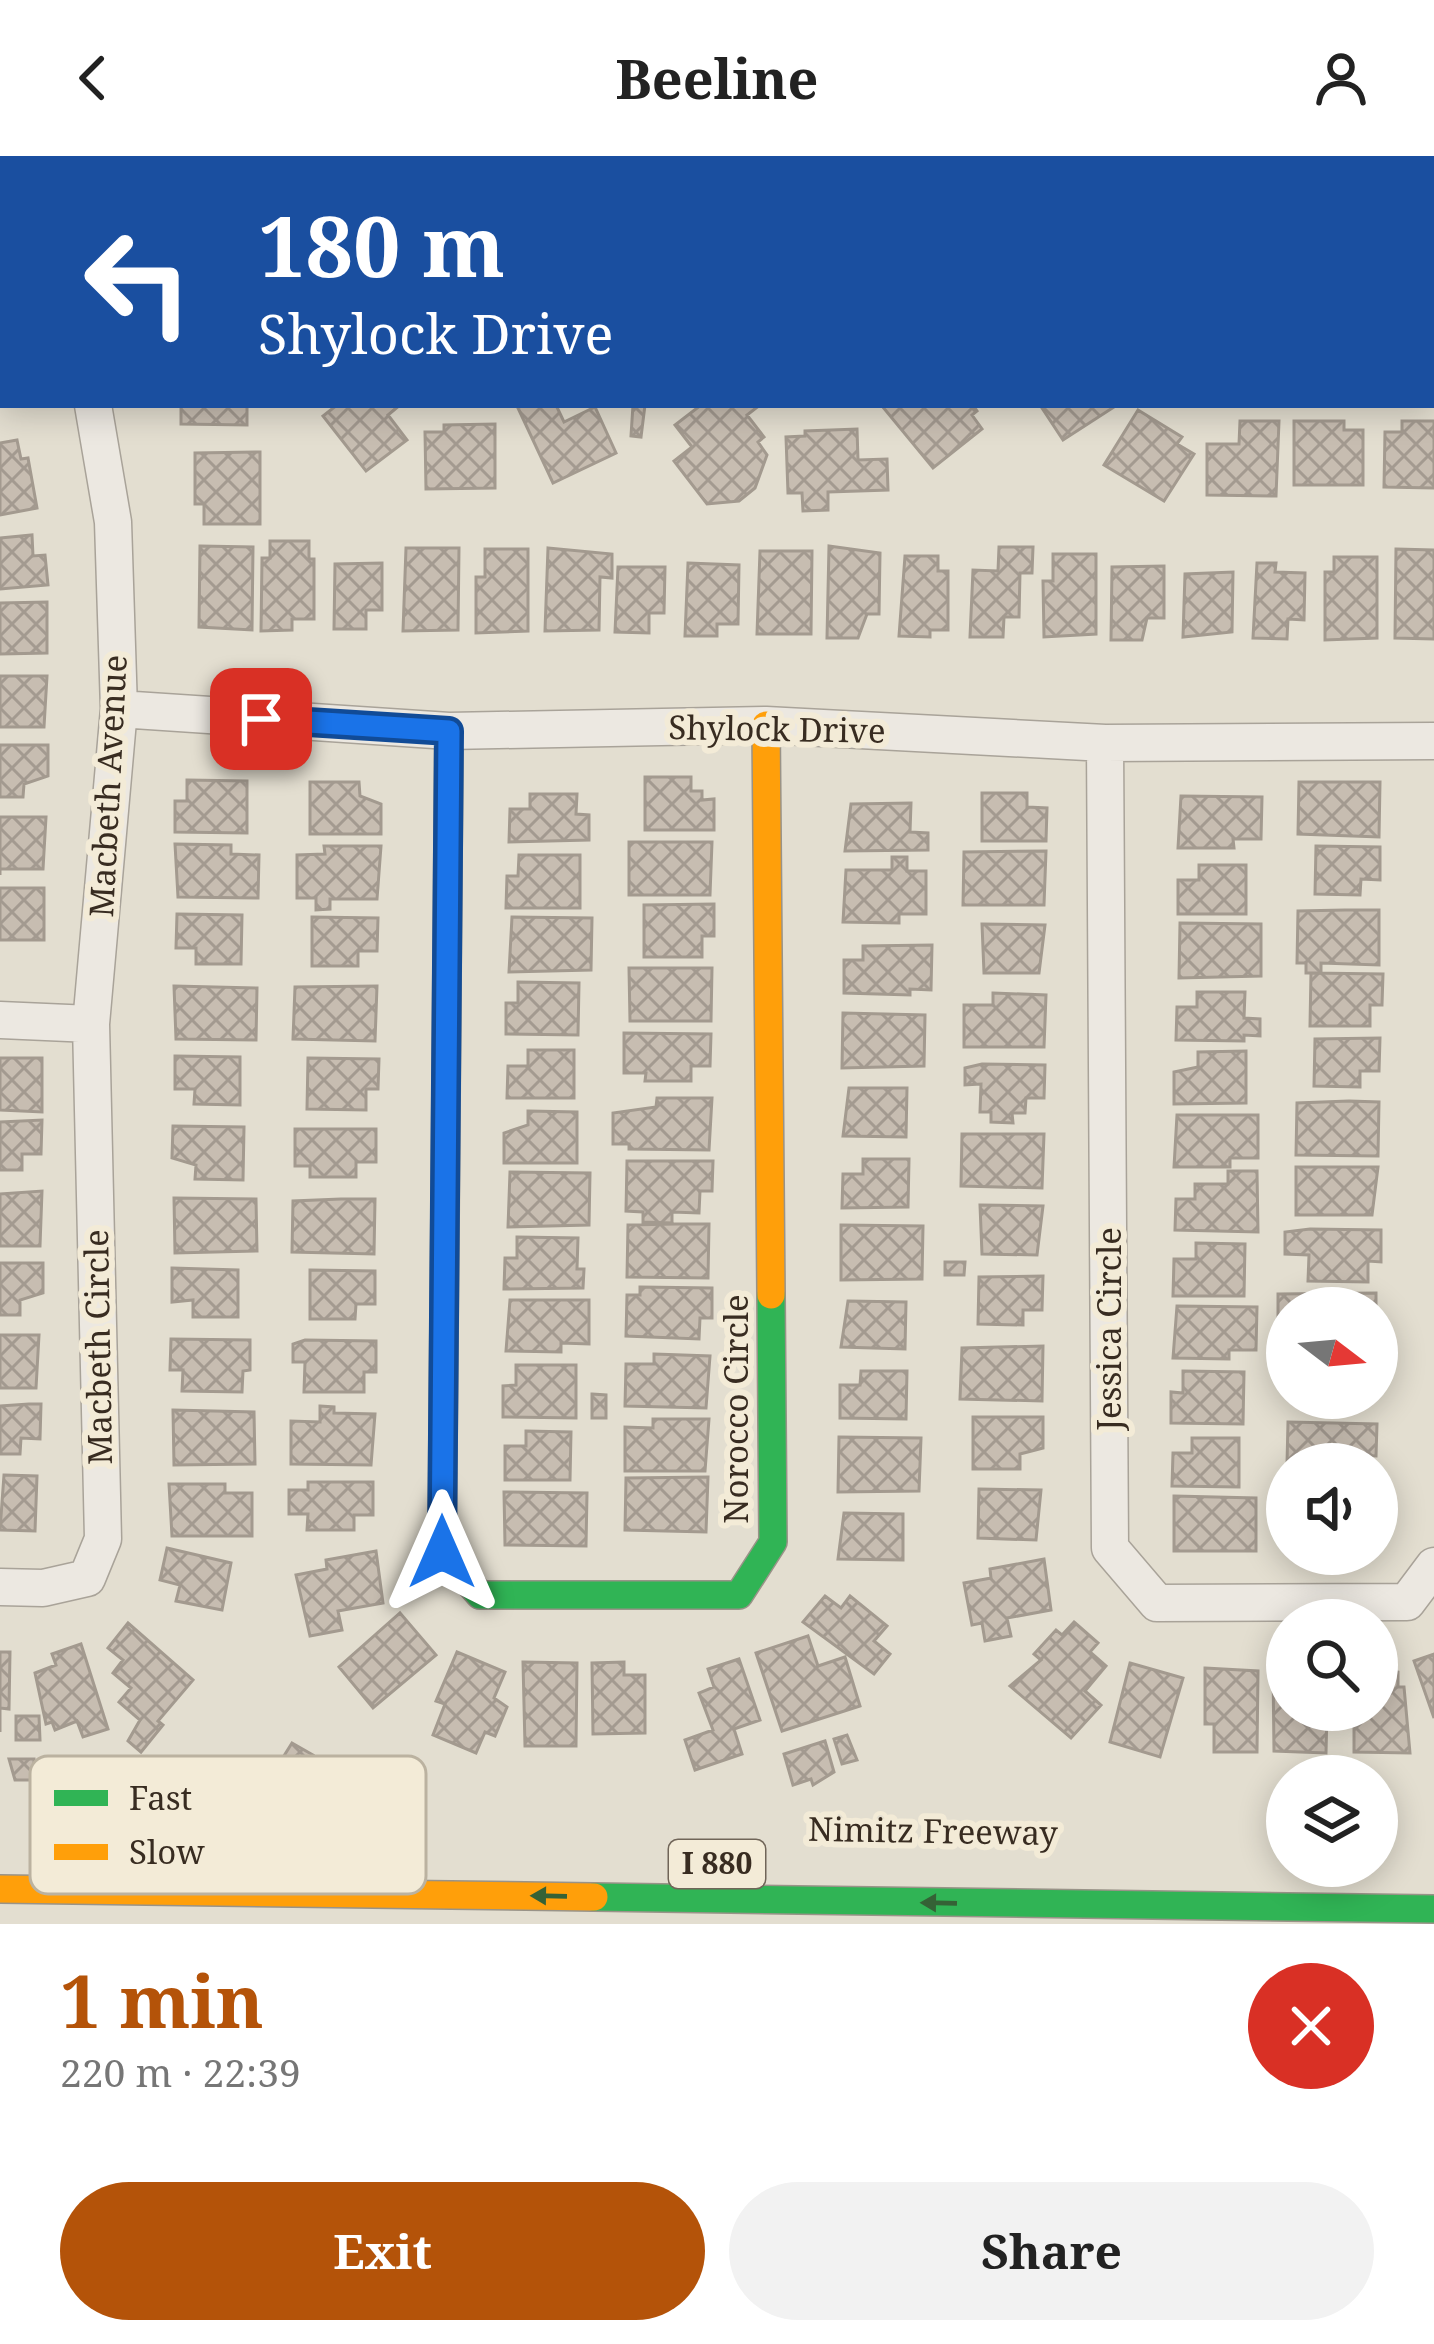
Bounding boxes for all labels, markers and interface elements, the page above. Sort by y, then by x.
text: Beeline [616,41,819,115]
icon: back [60,45,126,111]
icon: person [1308,45,1374,111]
text: 180 m [258,187,505,302]
icon: left [60,204,216,360]
text: Shylock Drive [258,296,613,370]
street label: Macbeth Avenue [78,654,137,918]
pin [210,668,312,770]
icon: arrive [228,686,294,752]
street label: Shylock Drive [668,704,886,753]
street label: Jessica Circle [1086,1227,1131,1432]
street label: Macbeth Circle [73,1229,122,1465]
north arrow [1266,1287,1398,1419]
map controls [1266,1287,1398,1887]
street label: Norocco Circle [713,1294,758,1524]
button: sound [1266,1443,1398,1575]
position arrow [379,1489,505,1615]
button: search [1266,1599,1398,1731]
button: layers [1266,1755,1398,1887]
legend [30,1756,426,1894]
text: Fast [129,1775,192,1820]
street label: Nimitz Freeway [808,1806,1059,1855]
text: Slow [129,1829,205,1874]
road number: I 880 [669,1840,765,1888]
one-way arrow [529,1887,567,1906]
one-way arrow [919,1893,957,1912]
text: 1 min [60,1951,264,2049]
button: close [1248,1963,1374,2089]
text: 220 m · 22:39 [60,2045,301,2098]
button: Exit [60,2182,705,2320]
button: Share [729,2182,1374,2320]

